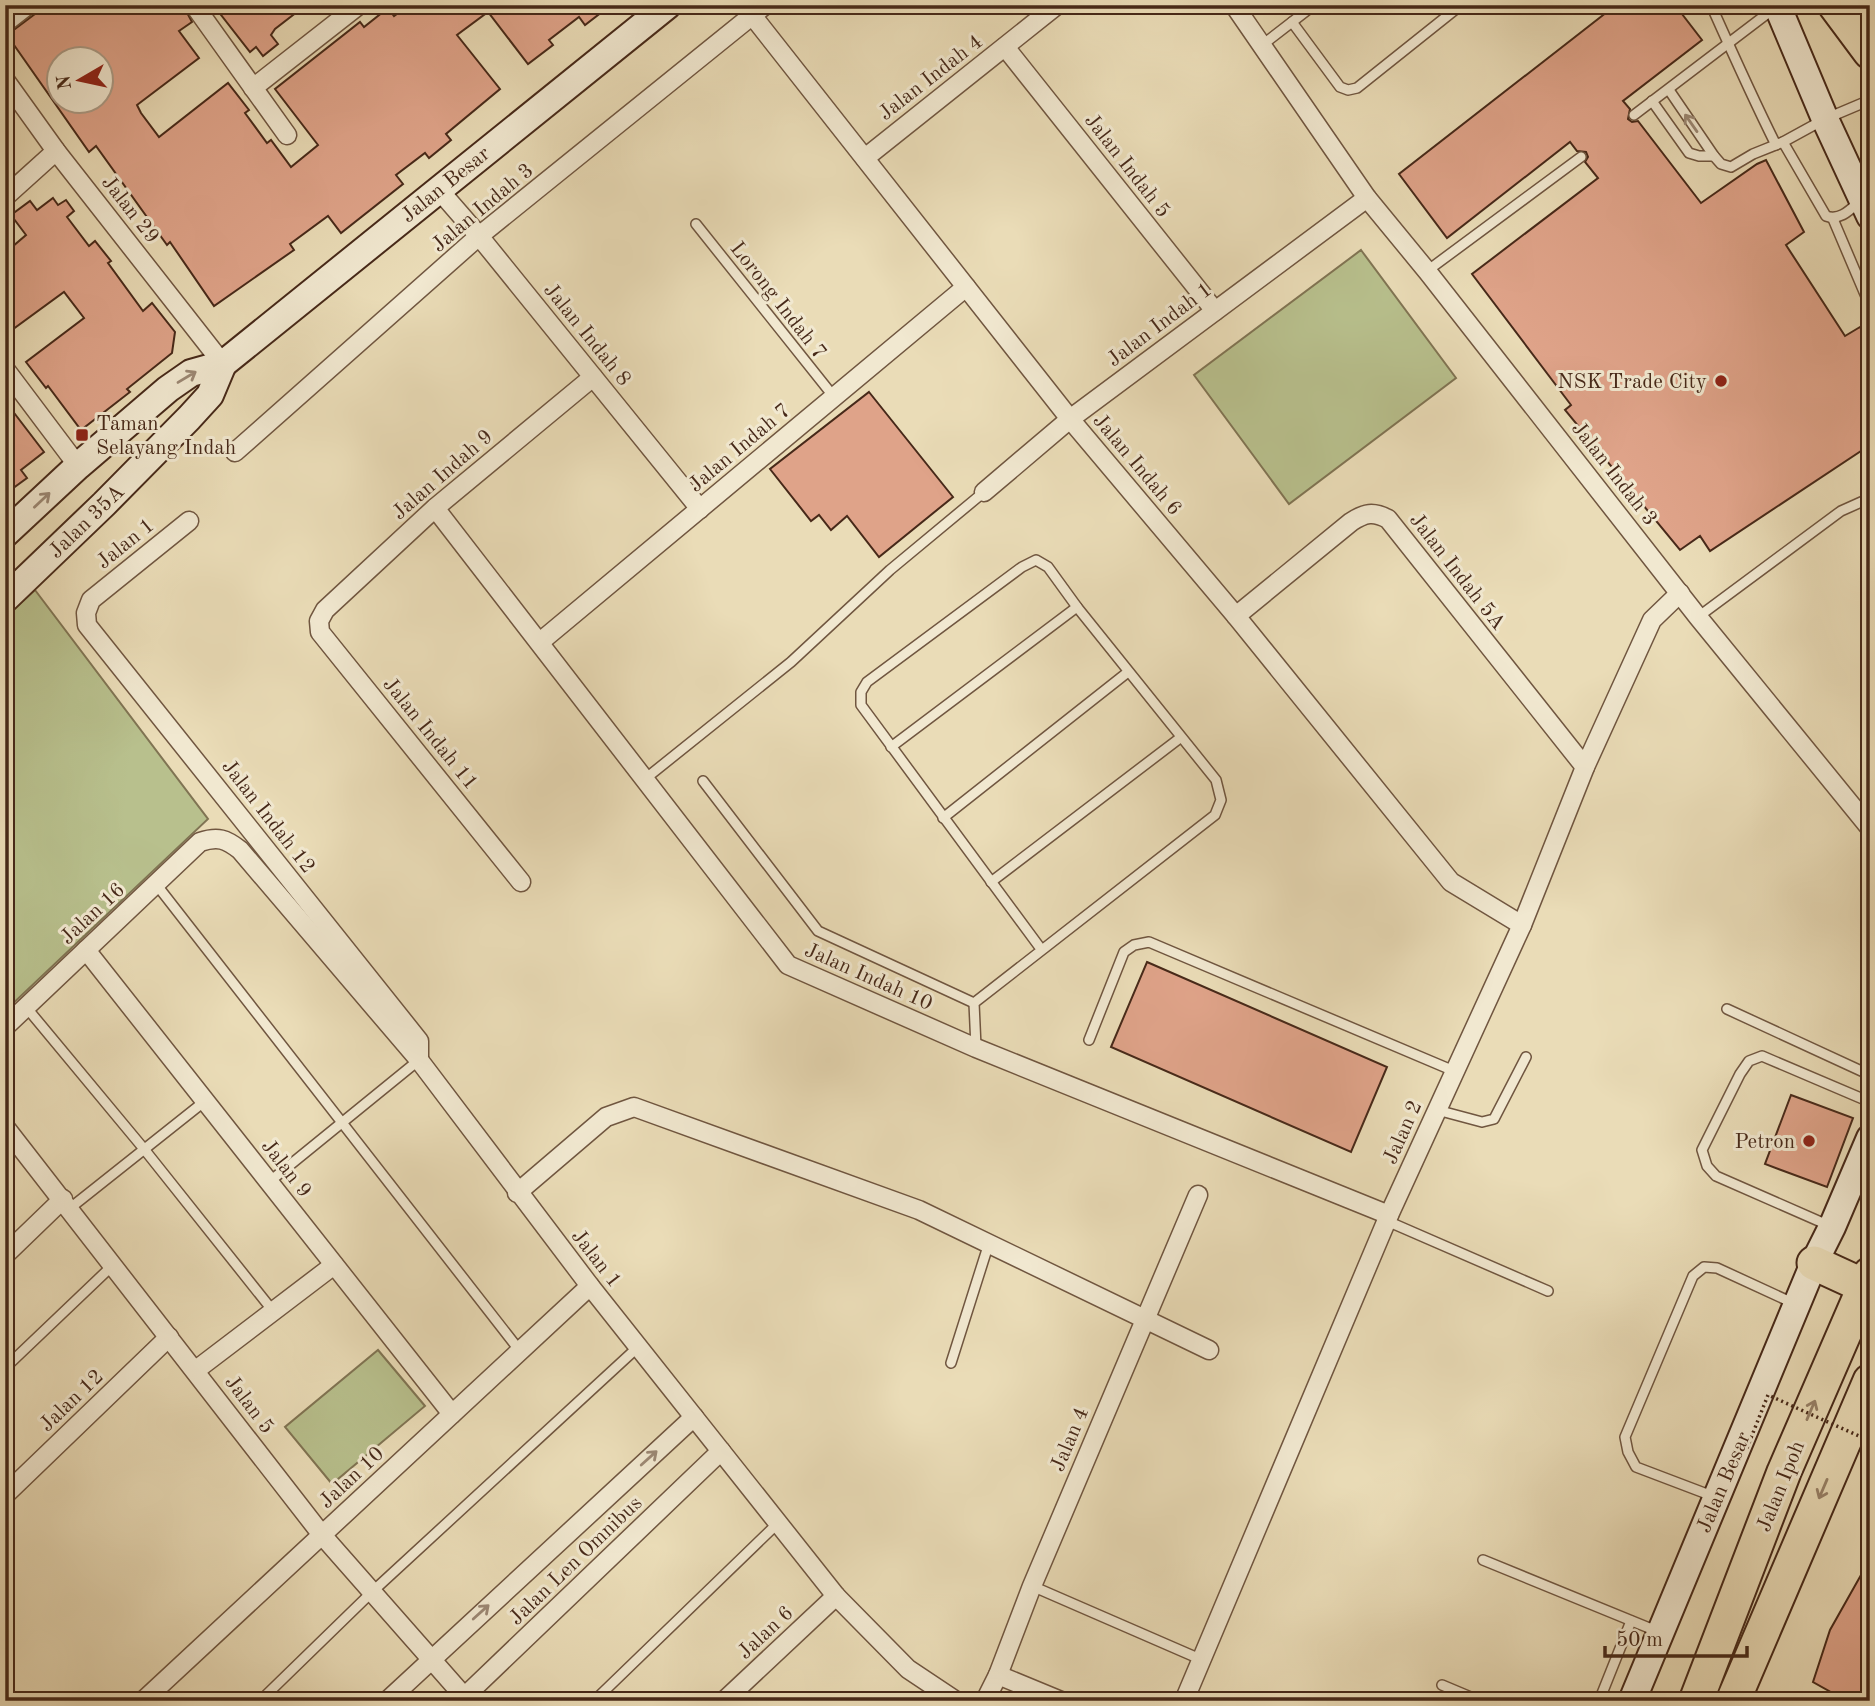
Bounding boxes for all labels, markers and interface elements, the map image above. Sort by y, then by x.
street label: Jalan Indah 4 [875,31,987,125]
north arrow [46,46,116,116]
text: N [55,73,76,91]
street label: Jalan Indah 5 [1080,110,1174,222]
one-way arrow [1684,114,1698,133]
street label: Jalan Besar [398,143,495,227]
street label: Jalan Indah 3 [428,160,538,257]
street label: Jalan 29 [97,172,163,248]
street label: Lorong Indah 7 [726,238,830,364]
street label: Jalan Indah 1 [1104,279,1216,371]
street label: Jalan Indah 8 [539,280,634,390]
one-way arrow [176,370,196,384]
place label: NSK Trade City [1557,372,1707,393]
marker: NSK Trade City [1713,373,1729,389]
street label: Jalan Indah 7 [685,400,795,497]
street label: Jalan Indah 6 [1088,410,1185,520]
place label: Taman Selayang Indah [96,414,236,459]
street label: Jalan Indah 3 [1567,418,1661,530]
street label: Jalan Indah 9 [389,426,497,524]
marker: Taman Selayang Indah [74,427,90,443]
street label: Jalan 35A [45,481,129,563]
one-way arrow [33,492,51,508]
street label: Jalan Indah 5A [1405,510,1509,634]
street label: Jalan 1 [93,515,159,573]
street label: Jalan Indah 11 [378,674,481,794]
street label: Jalan Indah 12 [217,756,318,878]
street label: Jalan 16 [57,879,129,949]
street label: Jalan Indah 10 [801,940,936,1015]
street label: Jalan 2 [1380,1098,1427,1168]
place label: Petron [1734,1132,1795,1153]
marker: Petron [1801,1133,1817,1149]
street label: Jalan 9 [257,1136,315,1202]
street label: Jalan 1 [567,1226,625,1292]
street label: Jalan 12 [36,1366,108,1436]
street label: Jalan 5 [220,1372,277,1438]
one-way arrow [1805,1399,1818,1421]
street label: Jalan 4 [1048,1405,1093,1475]
street label: Jalan Besar [1694,1429,1755,1536]
street label: Jalan Ipoh [1754,1438,1809,1535]
street label: Jalan 10 [316,1443,388,1513]
one-way arrow [640,1450,657,1467]
one-way arrow [1816,1478,1829,1499]
street label: Jalan Len Omnibus [506,1493,646,1630]
street label: Jalan 6 [734,1603,798,1664]
one-way arrow [472,1604,490,1620]
scale bar [1605,1615,1747,1659]
text: 50 m [1616,1630,1663,1651]

